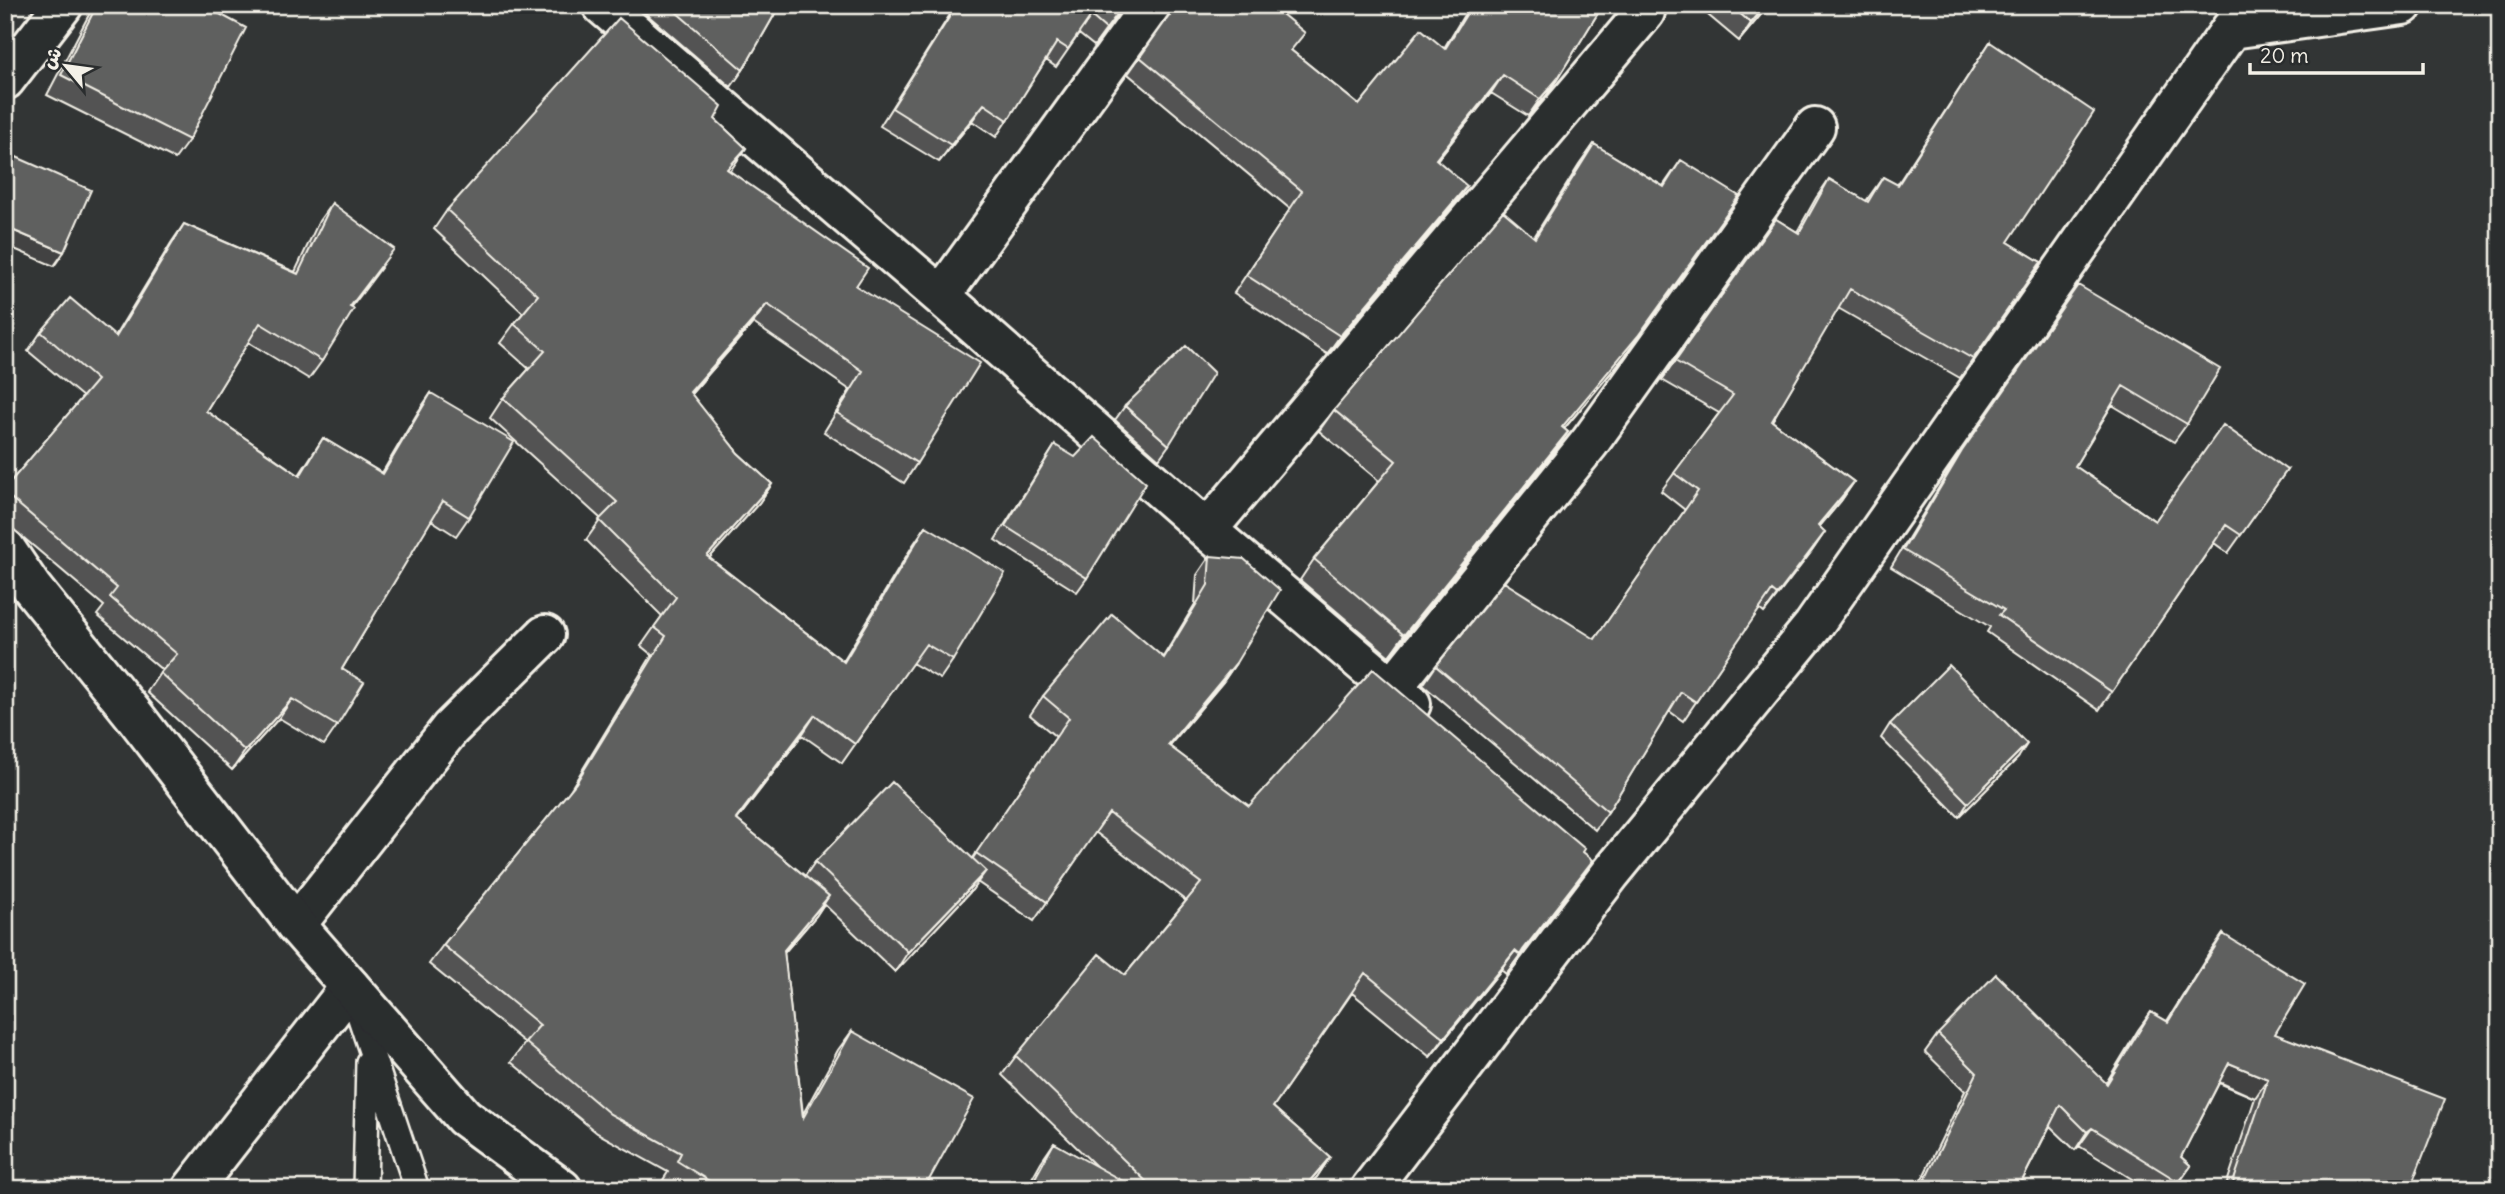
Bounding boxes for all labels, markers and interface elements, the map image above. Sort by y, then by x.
north arrow [32,32,102,102]
scale bar [2250,32,2423,76]
text: 20 m [2260,42,2309,69]
text: ش [36,43,67,73]

